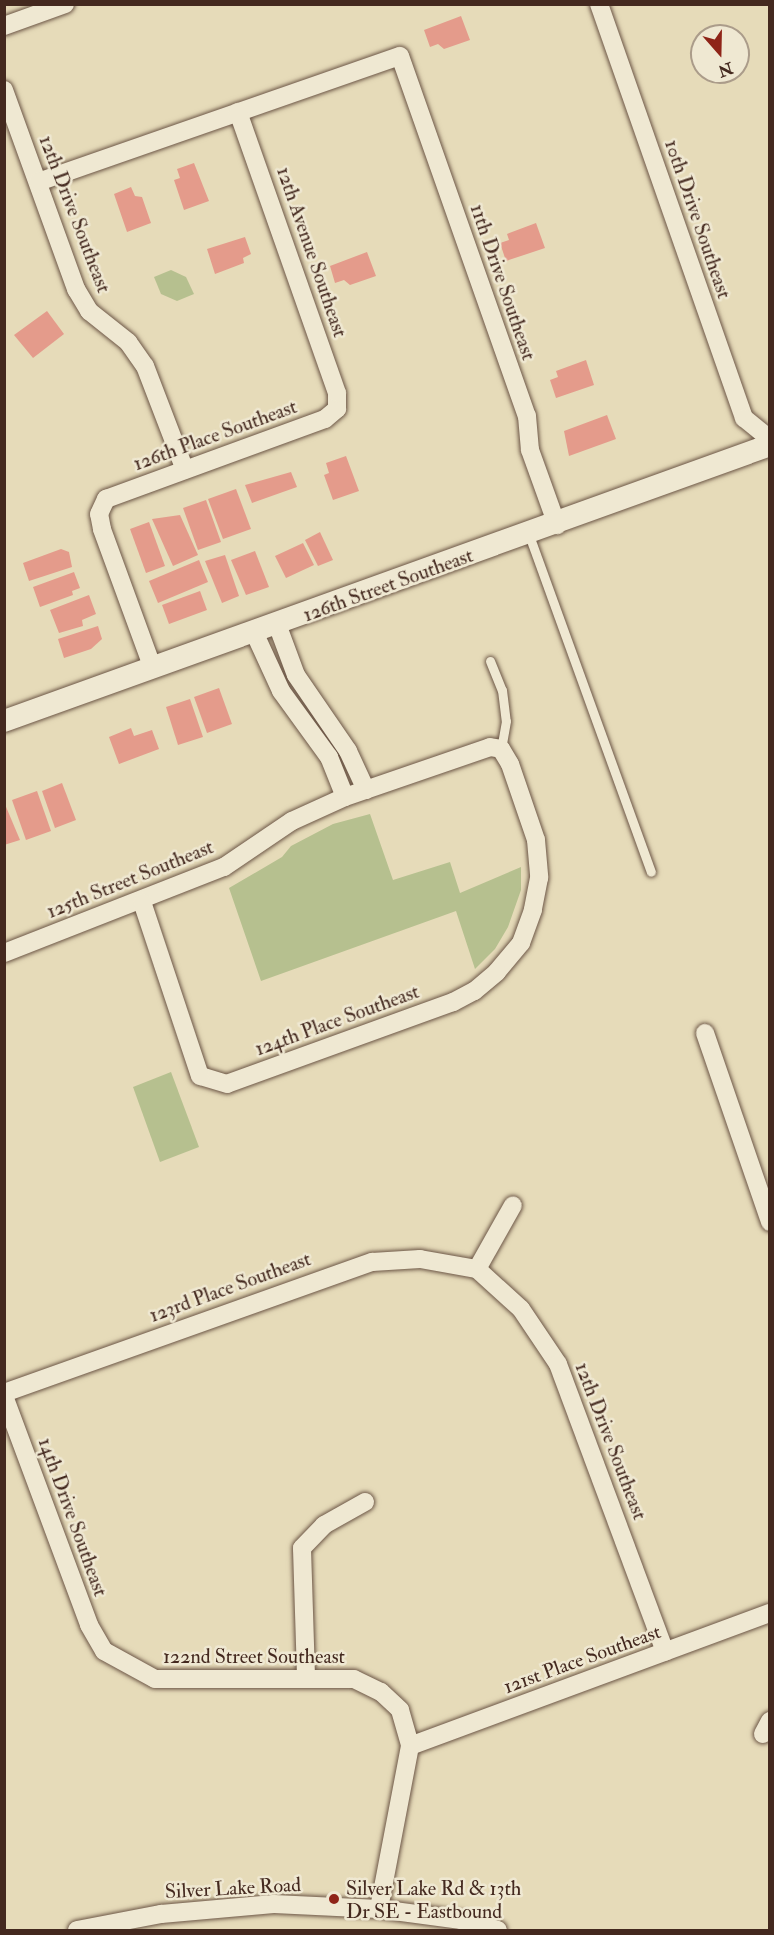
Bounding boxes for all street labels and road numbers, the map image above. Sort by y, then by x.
street label: 12th Drive Southeast [34,132,116,296]
street label: 10th Drive Southeast [660,136,736,302]
street label: 12th Avenue Southeast [272,164,352,340]
street label: 11th Drive Southeast [465,201,541,363]
street label: 126th Place Southeast [130,394,300,476]
street label: 126th Street Southeast [300,543,476,627]
street label: 125th Street Southeast [43,835,217,923]
street label: 124th Place Southeast [252,979,422,1061]
street label: 123rd Place Southeast [146,1247,314,1327]
street label: 12th Drive Southeast [570,1359,652,1523]
street label: 14th Drive Southeast [33,1434,113,1600]
street label: 121st Place Southeast [500,1619,664,1699]
street label: 122nd Street Southeast [163,1644,345,1668]
street label: Silver Lake Road [164,1872,302,1904]

